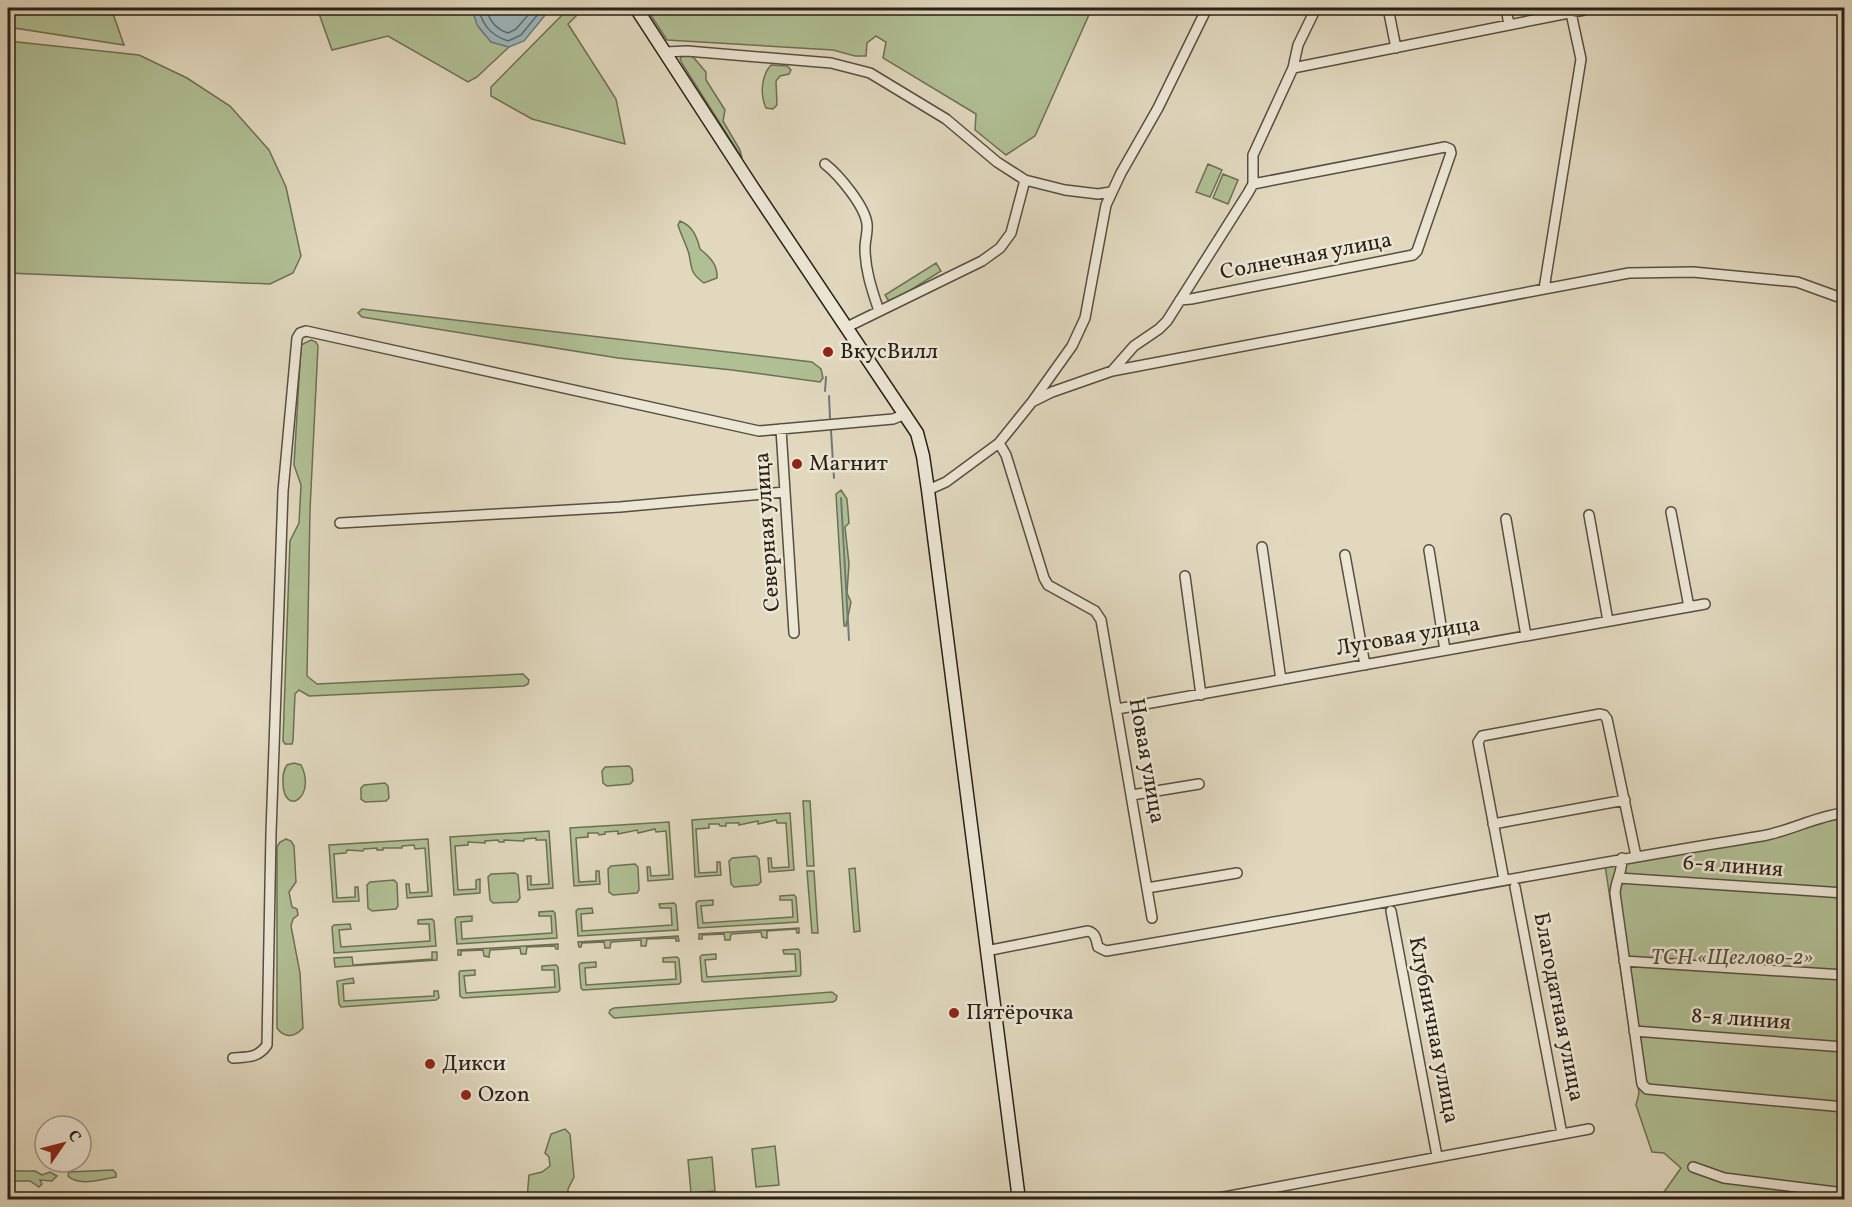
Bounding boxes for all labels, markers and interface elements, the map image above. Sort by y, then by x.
street label: Солнечная улица [1217,225,1395,289]
place label: ВкусВилл [840,337,938,368]
marker: ВкусВилл [821,345,835,359]
place label: Магнит [809,449,888,480]
street label: Северная улица [747,451,789,613]
marker: Магнит [790,457,804,471]
street label: Луговая улица [1334,609,1483,665]
street label: Новая улица [1120,696,1172,826]
street label: 6-я линия [1682,848,1784,886]
street label: Благодатная улица [1524,910,1592,1104]
street label: Клубничная улица [1400,934,1466,1126]
park label: ТСН «Щеглово-2» [1651,943,1813,974]
place label: Пятёрочка [966,998,1074,1029]
street label: 8-я линия [1690,1001,1792,1039]
marker: Пятёрочка [947,1006,961,1020]
place label: Дикси [442,1049,506,1080]
marker: Дикси [423,1057,437,1071]
place label: Ozon [478,1080,530,1111]
marker: Ozon [459,1088,473,1102]
north arrow [33,1114,93,1174]
text: С [62,1126,86,1147]

